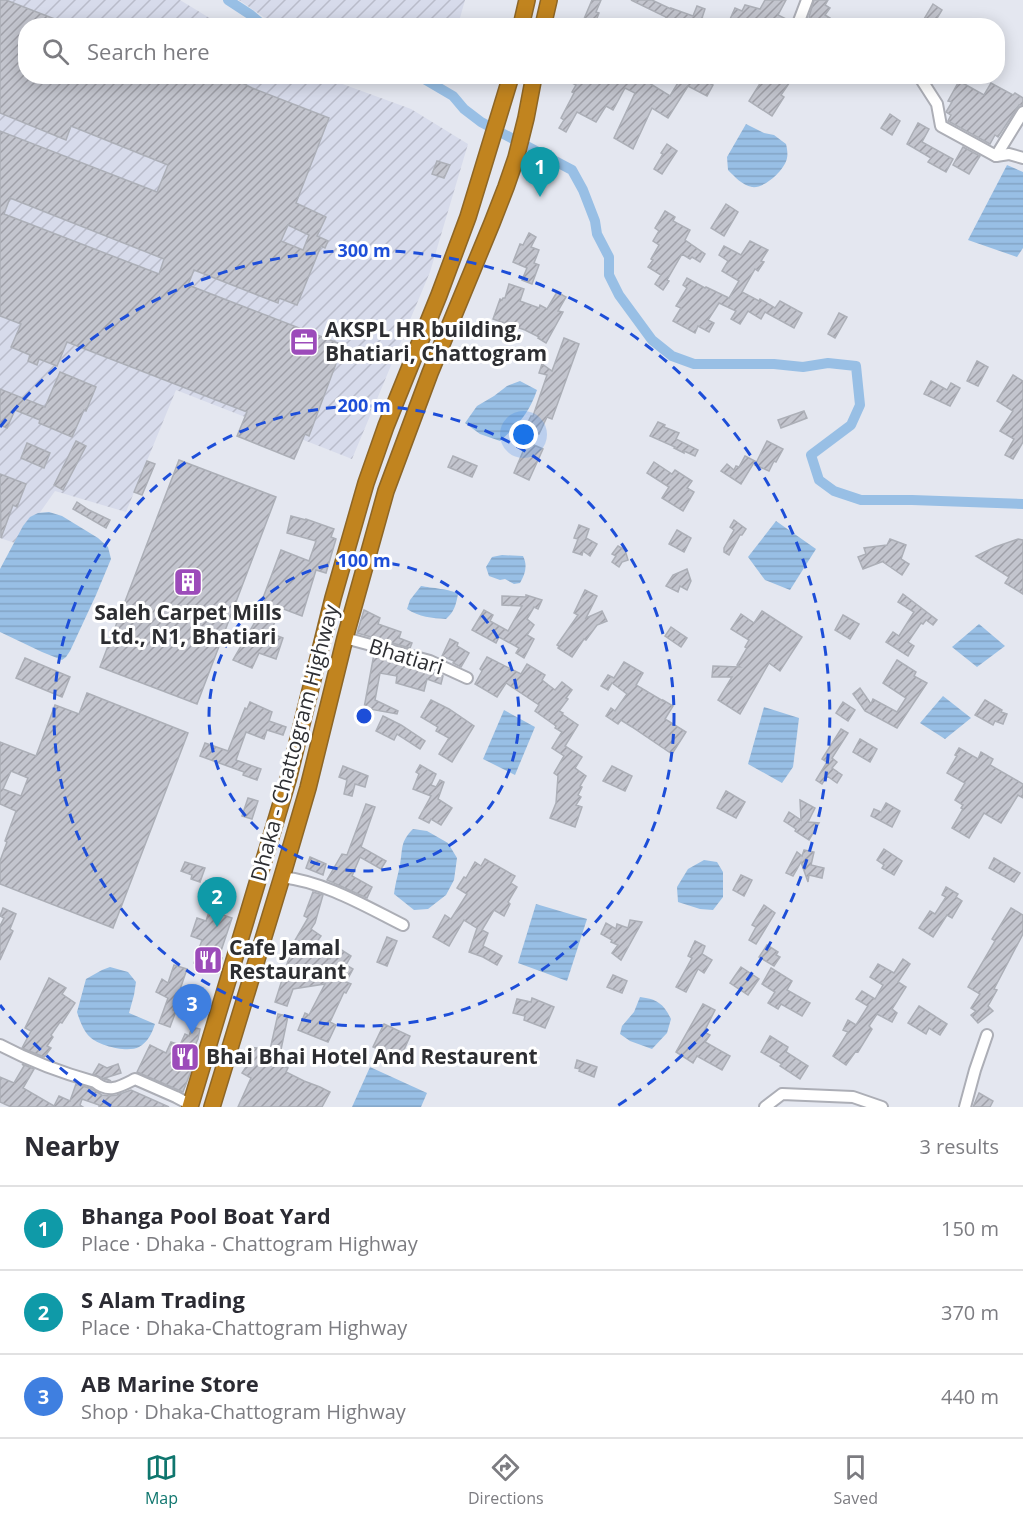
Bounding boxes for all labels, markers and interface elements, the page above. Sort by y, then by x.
search box [18,18,1005,84]
icon: search [39,35,72,68]
text: Search here [87,36,210,66]
pin: 1 [520,148,560,197]
text: 300 m [337,238,391,262]
place label: AKSPL HR building, Bhatiari, Chattogram [325,315,547,367]
office icon: AKSPL HR building, Bhatiari, Chattogram [288,326,320,358]
text: 200 m [337,393,391,417]
your location [509,420,538,449]
text: 100 m [337,548,391,572]
building icon: Saleh Carpet Mills Ltd., N1, Bhatiari [172,566,204,598]
place label: Saleh Carpet Mills Ltd., N1, Bhatiari [94,598,282,650]
street label: Dhaka - Chattogram Highway [244,601,345,884]
street label: Bhatiari [366,631,447,681]
centre of rings [354,706,374,726]
pin: 2 [198,878,236,927]
place label: Cafe Jamal Restaurant [229,933,346,985]
restaurant icon: Cafe Jamal Restaurant [192,944,224,976]
pin: 3 [172,984,212,1034]
restaurant icon: Bhai Bhai Hotel And Restaurent [169,1041,201,1073]
place label: Bhai Bhai Hotel And Restaurent [206,1042,538,1070]
text: Nearby [24,1128,119,1164]
text: 3 results [919,1133,999,1160]
text: Bhanga Pool Boat Yard [81,1200,331,1230]
text: 1 [38,1215,49,1242]
text: 150 m [941,1215,999,1242]
text: Place · Dhaka - Chattogram Highway [81,1230,418,1257]
text: S Alam Trading [81,1284,245,1314]
text: 2 [38,1299,49,1326]
text: 370 m [941,1299,999,1326]
text: Place · Dhaka-Chattogram Highway [81,1314,407,1341]
text: AB Marine Store [81,1368,259,1398]
text: 3 [38,1383,49,1410]
text: 440 m [941,1383,999,1410]
text: Shop · Dhaka-Chattogram Highway [81,1398,406,1425]
tab: Map [145,1451,178,1509]
tab: Directions [468,1451,544,1509]
tab: Saved [834,1451,878,1509]

